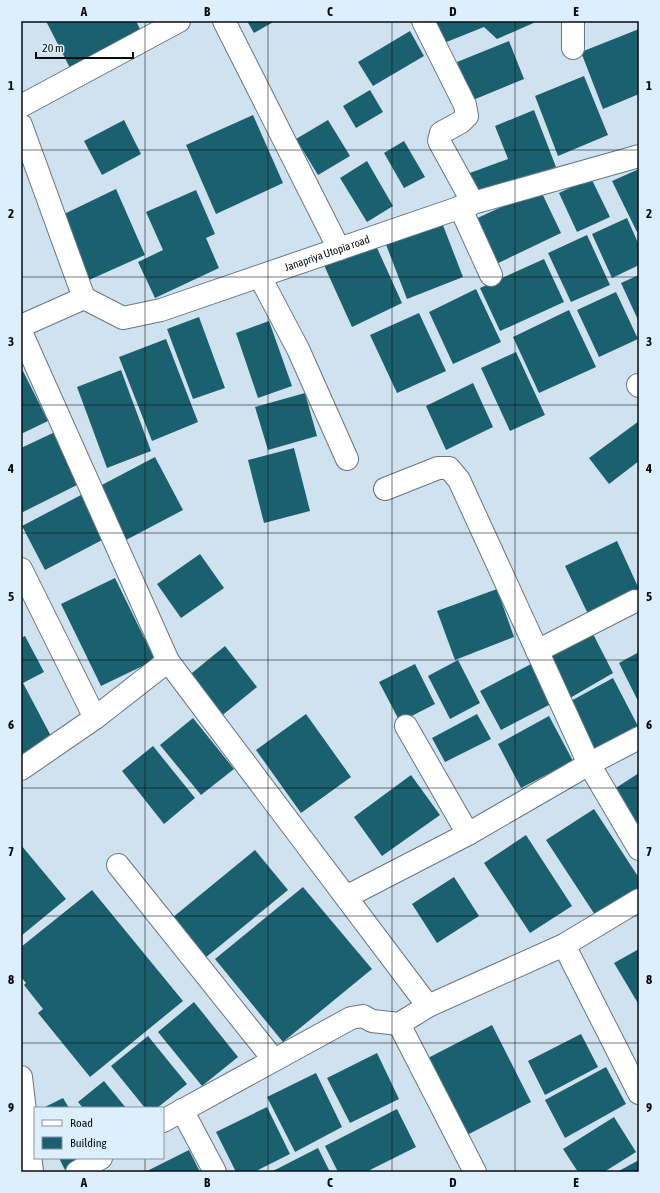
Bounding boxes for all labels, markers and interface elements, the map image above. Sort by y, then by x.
text: A [80,4,88,19]
text: B [204,4,211,19]
text: C [327,4,333,19]
text: D [449,4,457,19]
text: E [573,4,579,19]
scale bar [36,34,133,60]
text: 20 m [42,41,64,55]
text: 1 [8,78,14,93]
text: 1 [646,78,652,93]
text: 2 [8,206,14,221]
text: 2 [646,206,652,221]
street label: Janapriya Utopia road [283,233,371,273]
text: 3 [8,334,14,349]
text: 3 [646,334,652,349]
text: 4 [7,461,14,476]
text: 4 [645,461,652,476]
text: 5 [8,589,14,604]
text: 5 [646,589,652,604]
text: 6 [8,717,14,732]
text: 6 [646,717,652,732]
text: 7 [8,844,14,859]
text: 7 [646,844,652,859]
text: 8 [8,972,14,987]
text: 8 [646,972,652,987]
text: 9 [8,1100,14,1115]
text: 9 [646,1100,652,1115]
legend [34,1107,164,1159]
text: Road [70,1116,93,1130]
text: Building [70,1136,108,1150]
text: A [80,1175,88,1190]
text: B [204,1175,211,1190]
text: C [327,1175,333,1190]
text: D [449,1175,457,1190]
text: E [573,1175,579,1190]

